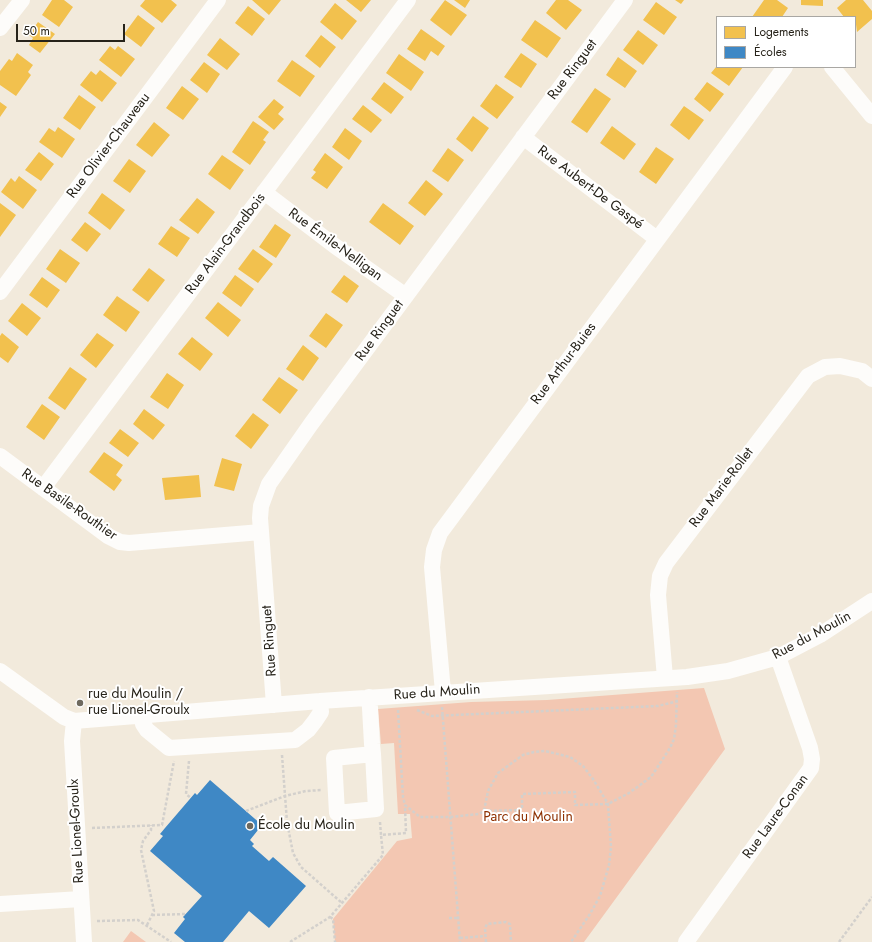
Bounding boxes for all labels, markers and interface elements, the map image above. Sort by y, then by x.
scale bar [18,16,127,42]
legend [716,16,856,68]
text: 50 m [23,22,50,40]
text: Logements [754,23,809,41]
street label: Rue Ringuet [545,36,601,104]
text: Écoles [754,43,787,61]
street label: Rue Olivier-Chauveau [64,90,154,202]
street label: Rue Aubert-De Gaspé [534,143,646,233]
street label: Rue Alain-Grandbois [182,190,270,298]
street label: Rue Émile-Nelligan [285,205,385,285]
street label: Rue Ringuet [352,297,408,365]
street label: Rue Arthur-Buies [528,320,600,408]
street label: Rue Marie-Rollet [686,445,758,531]
street label: Rue Basile-Routhier [18,466,120,544]
street label: Rue Ringuet [259,605,281,677]
street label: Rue du Moulin [770,608,854,664]
street label: Rue du Moulin [393,682,481,704]
place label: rue du Moulin / rue Lionel-Groulx [88,687,189,720]
marker: rue du Moulin / rue Lionel-Groulx [75,698,85,708]
street label: Rue Laure-Conan [740,771,812,863]
street label: Rue Lionel-Groulx [66,778,88,884]
park label: Parc du Moulin [483,810,573,826]
place label: École du Moulin [258,818,355,834]
marker: École du Moulin [245,821,255,831]

